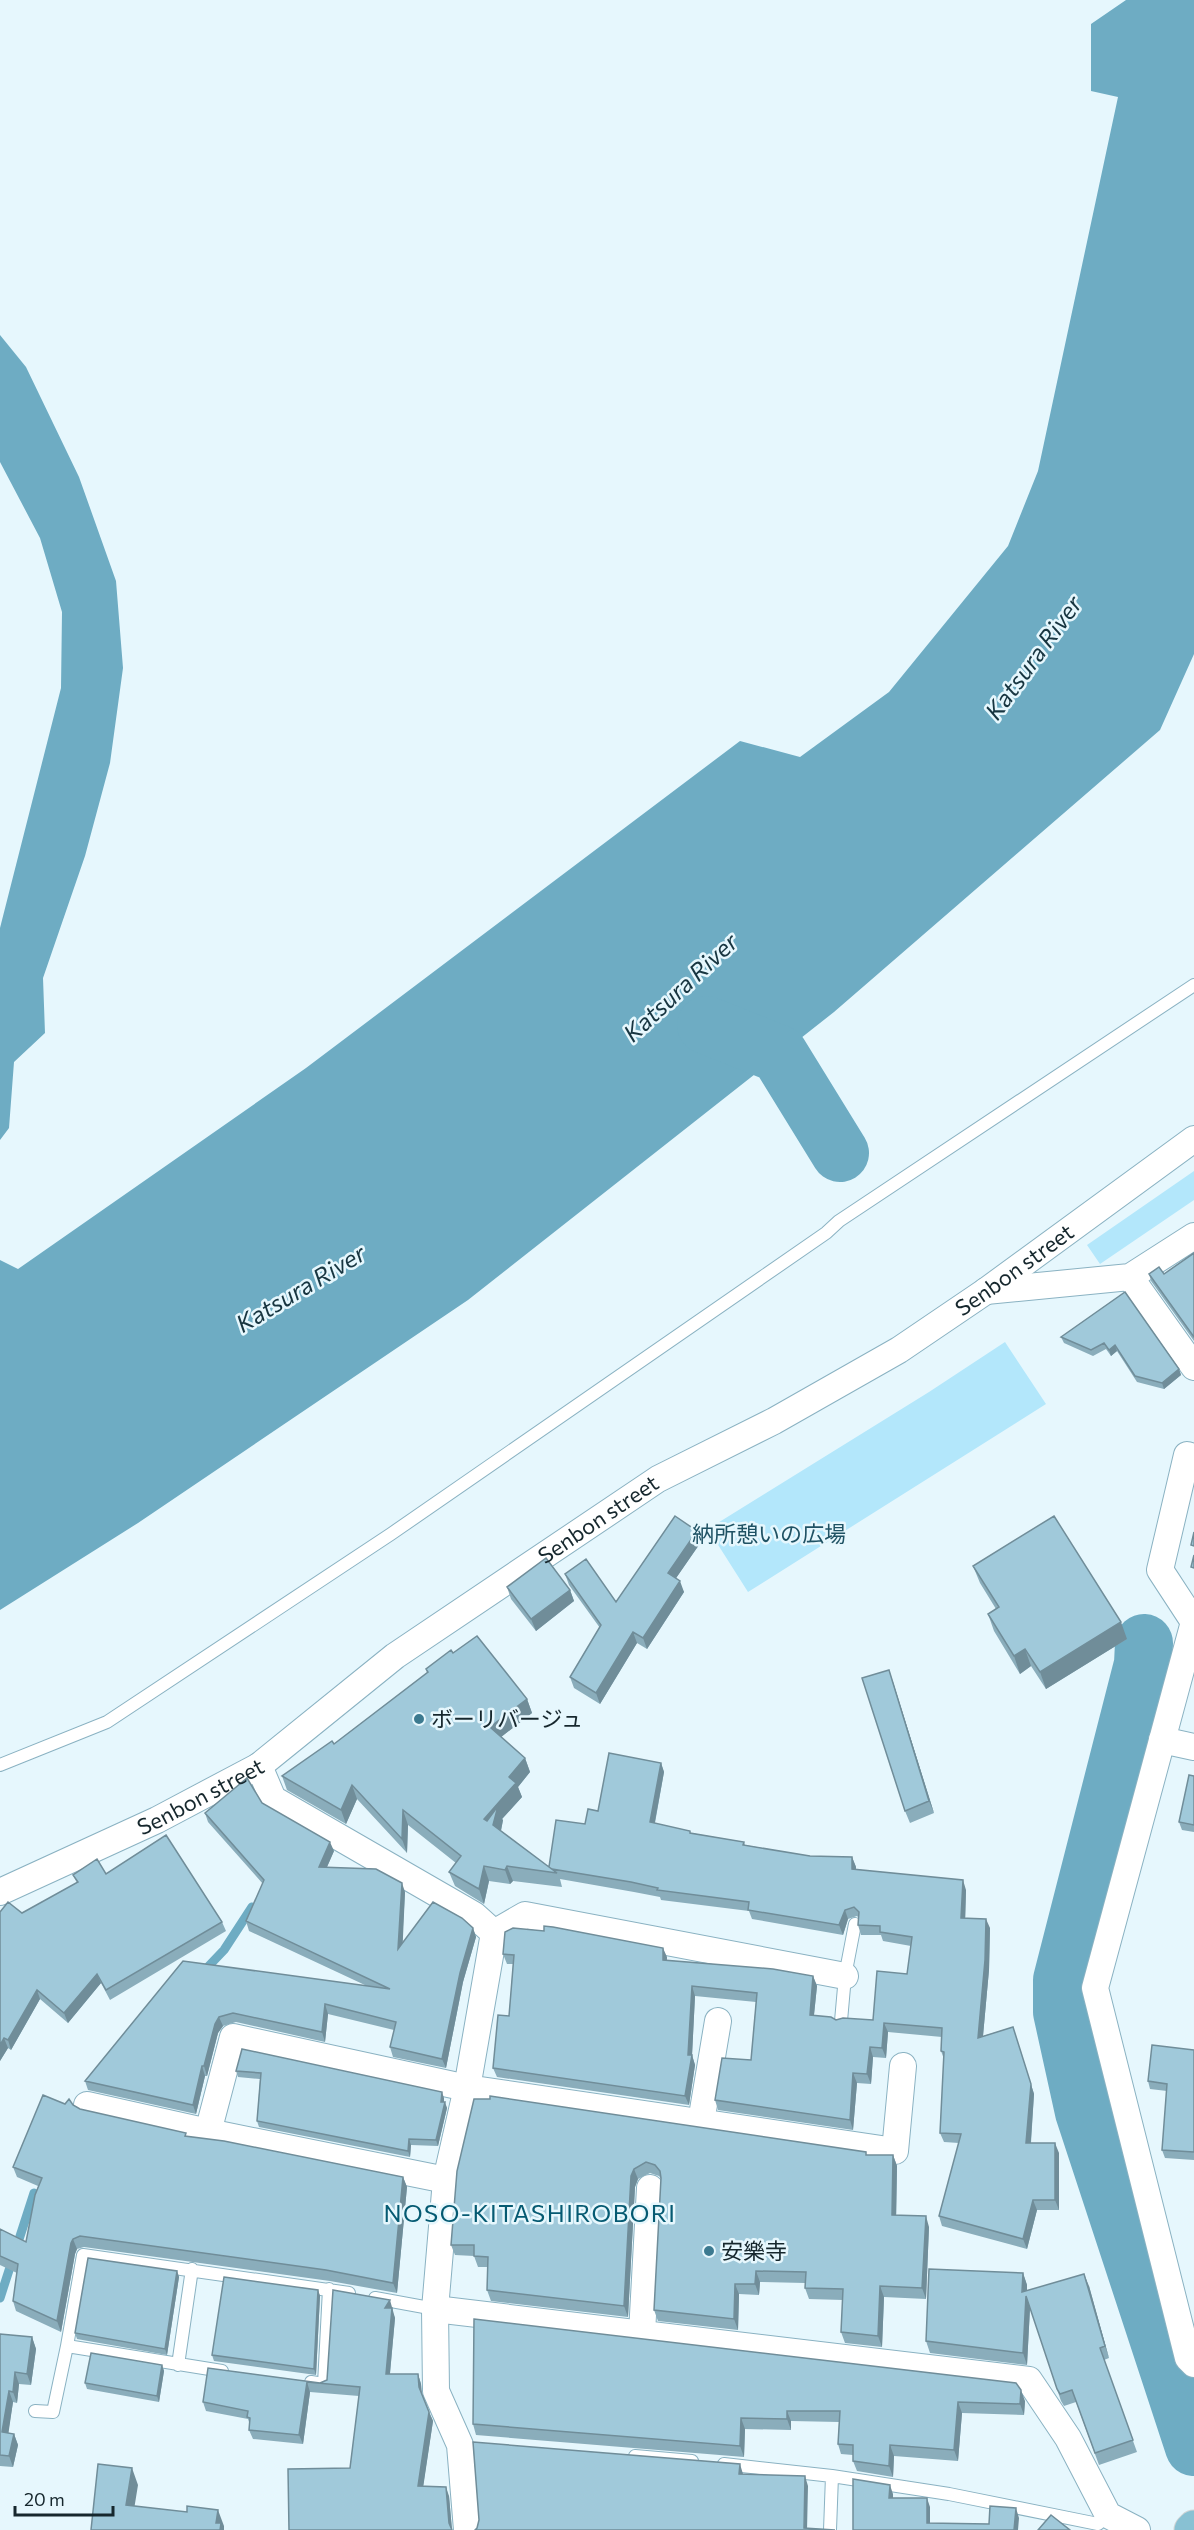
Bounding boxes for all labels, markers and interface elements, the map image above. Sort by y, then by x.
water label: Katsura River [978,588,1088,725]
water label: Katsura River [617,926,744,1047]
street label: Senbon street [950,1218,1079,1321]
water label: Katsura River [230,1237,371,1338]
street label: Senbon street [532,1469,663,1569]
park label: 納所憩いの広場 [692,1520,846,1547]
place label: ボーリバージュ [431,1705,583,1732]
marker: ボーリバージュ [412,1712,426,1726]
street label: Senbon street [132,1752,268,1840]
district label: NOSO-KITASHIROBORI [383,2198,677,2227]
place label: 安樂寺 [721,2237,787,2264]
marker: 安樂寺 [702,2244,716,2258]
scale bar [15,2479,112,2517]
text: 20 m [24,2488,65,2510]

